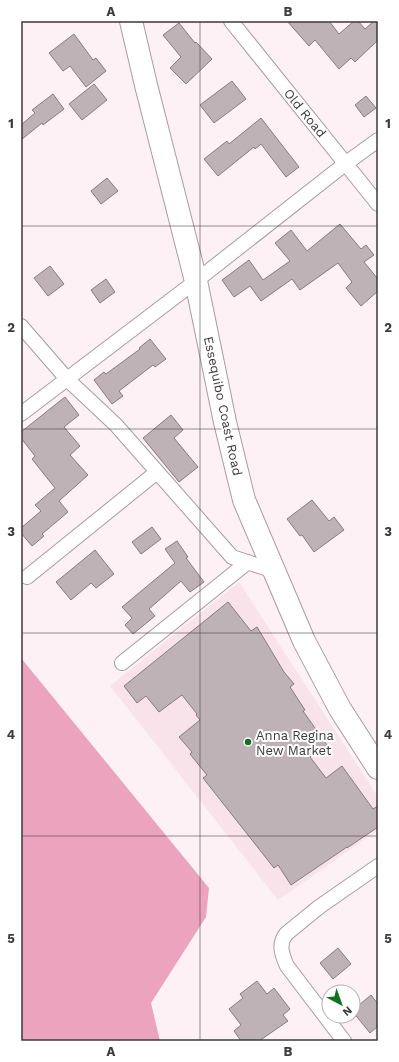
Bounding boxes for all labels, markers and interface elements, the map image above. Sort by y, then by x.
text: A [107,4,116,19]
text: B [284,4,293,19]
street label: Old Road [281,86,329,140]
text: 1 [8,116,14,131]
text: 1 [385,116,391,131]
text: 2 [7,320,15,335]
text: 2 [384,320,392,335]
street label: Essequibo Coast Road [201,335,245,477]
text: 3 [7,524,15,539]
text: 3 [384,524,392,539]
text: 4 [7,727,16,742]
text: 4 [384,727,393,742]
place label: Anna Regina New Market [256,728,335,758]
marker: Anna Regina New Market [243,737,253,747]
text: 5 [7,931,15,946]
text: 5 [384,931,392,946]
north arrow [321,984,361,1024]
text: N [340,1004,355,1019]
text: A [107,1044,116,1059]
text: B [284,1044,293,1059]

